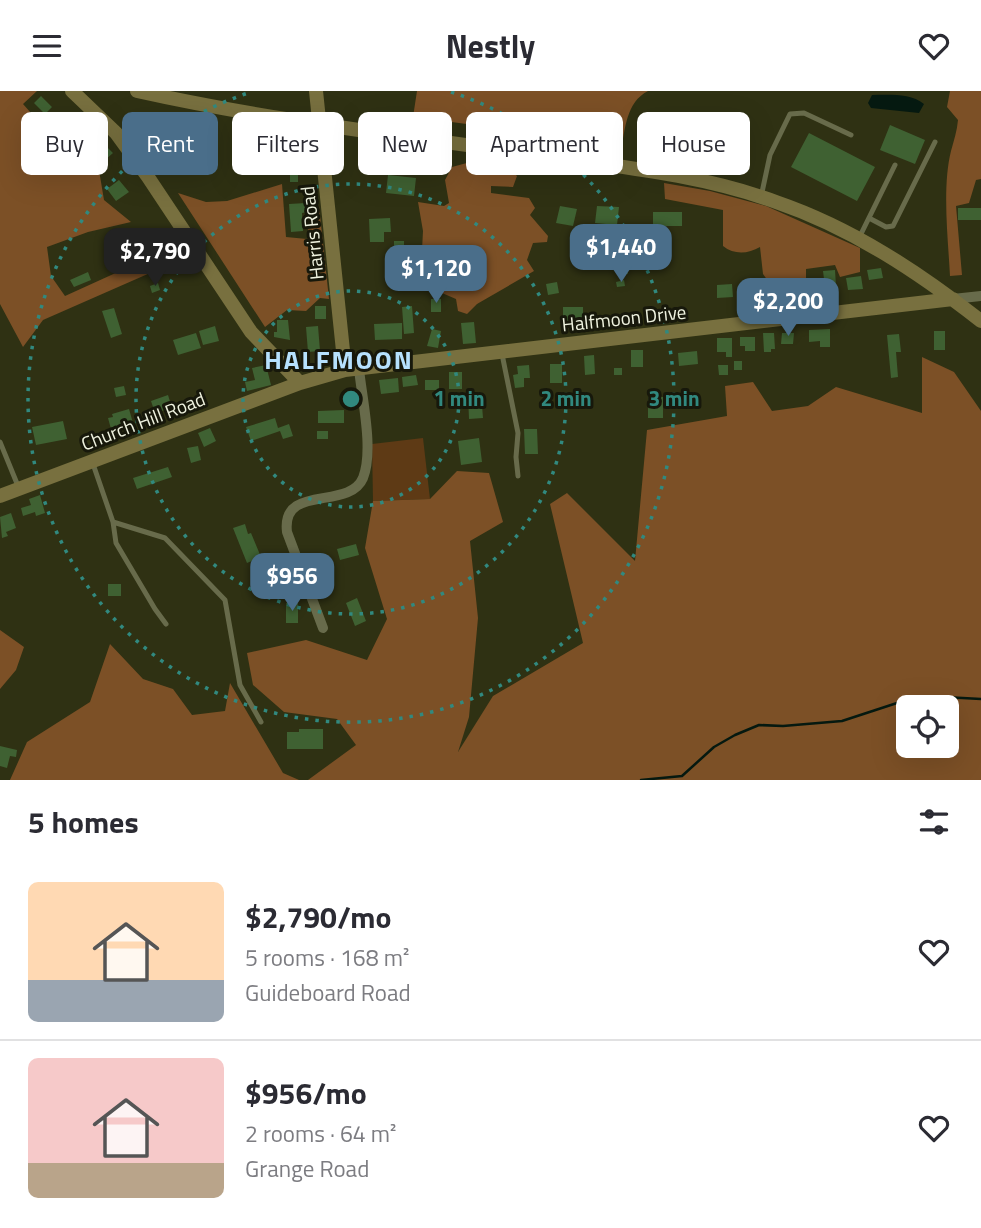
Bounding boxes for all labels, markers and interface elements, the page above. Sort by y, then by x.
text: Nestly [446,22,535,70]
icon: menu [28,27,66,65]
icon: heart [915,27,953,65]
chip: Buy [21,112,108,175]
chip: Rent [122,112,218,175]
chip: Filters [232,112,344,175]
chip: New [358,112,452,175]
chip: Apartment [466,112,623,175]
chip: House [637,112,750,175]
street label: Harris Road [292,185,331,281]
pin: $1,440 [564,225,678,284]
pin: $2,790 [98,229,212,288]
text: $1,440 [586,229,656,264]
text: $2,790 [120,233,190,268]
pin: $1,120 [379,245,493,305]
text: $1,120 [401,250,471,285]
pin: $2,200 [731,279,845,338]
text: $2,200 [753,283,823,318]
street label: Halfmoon Drive [560,297,688,338]
district label: HALFMOON [264,340,414,379]
text: 1 min [433,382,485,414]
text: 2 min [540,382,592,414]
text: 3 min [648,382,700,414]
street label: Church Hill Road [77,384,209,458]
centre of rings [339,387,363,411]
pin: $956 [251,553,333,613]
text: $956 [266,558,318,593]
map controls [896,695,959,758]
button: locate [896,695,959,758]
text: 5 homes [28,799,139,845]
icon: filters [915,803,953,841]
text: $2,790/mo [245,894,391,940]
icon: home [84,910,168,994]
icon: heart [915,933,953,971]
text: 5 rooms · 168 m² [245,940,409,975]
text: Guideboard Road [245,975,411,1010]
text: $956/mo [245,1070,367,1116]
icon: home [84,1086,168,1170]
icon: heart [915,1109,953,1147]
text: 2 rooms · 64 m² [245,1116,396,1151]
text: Grange Road [245,1151,369,1186]

